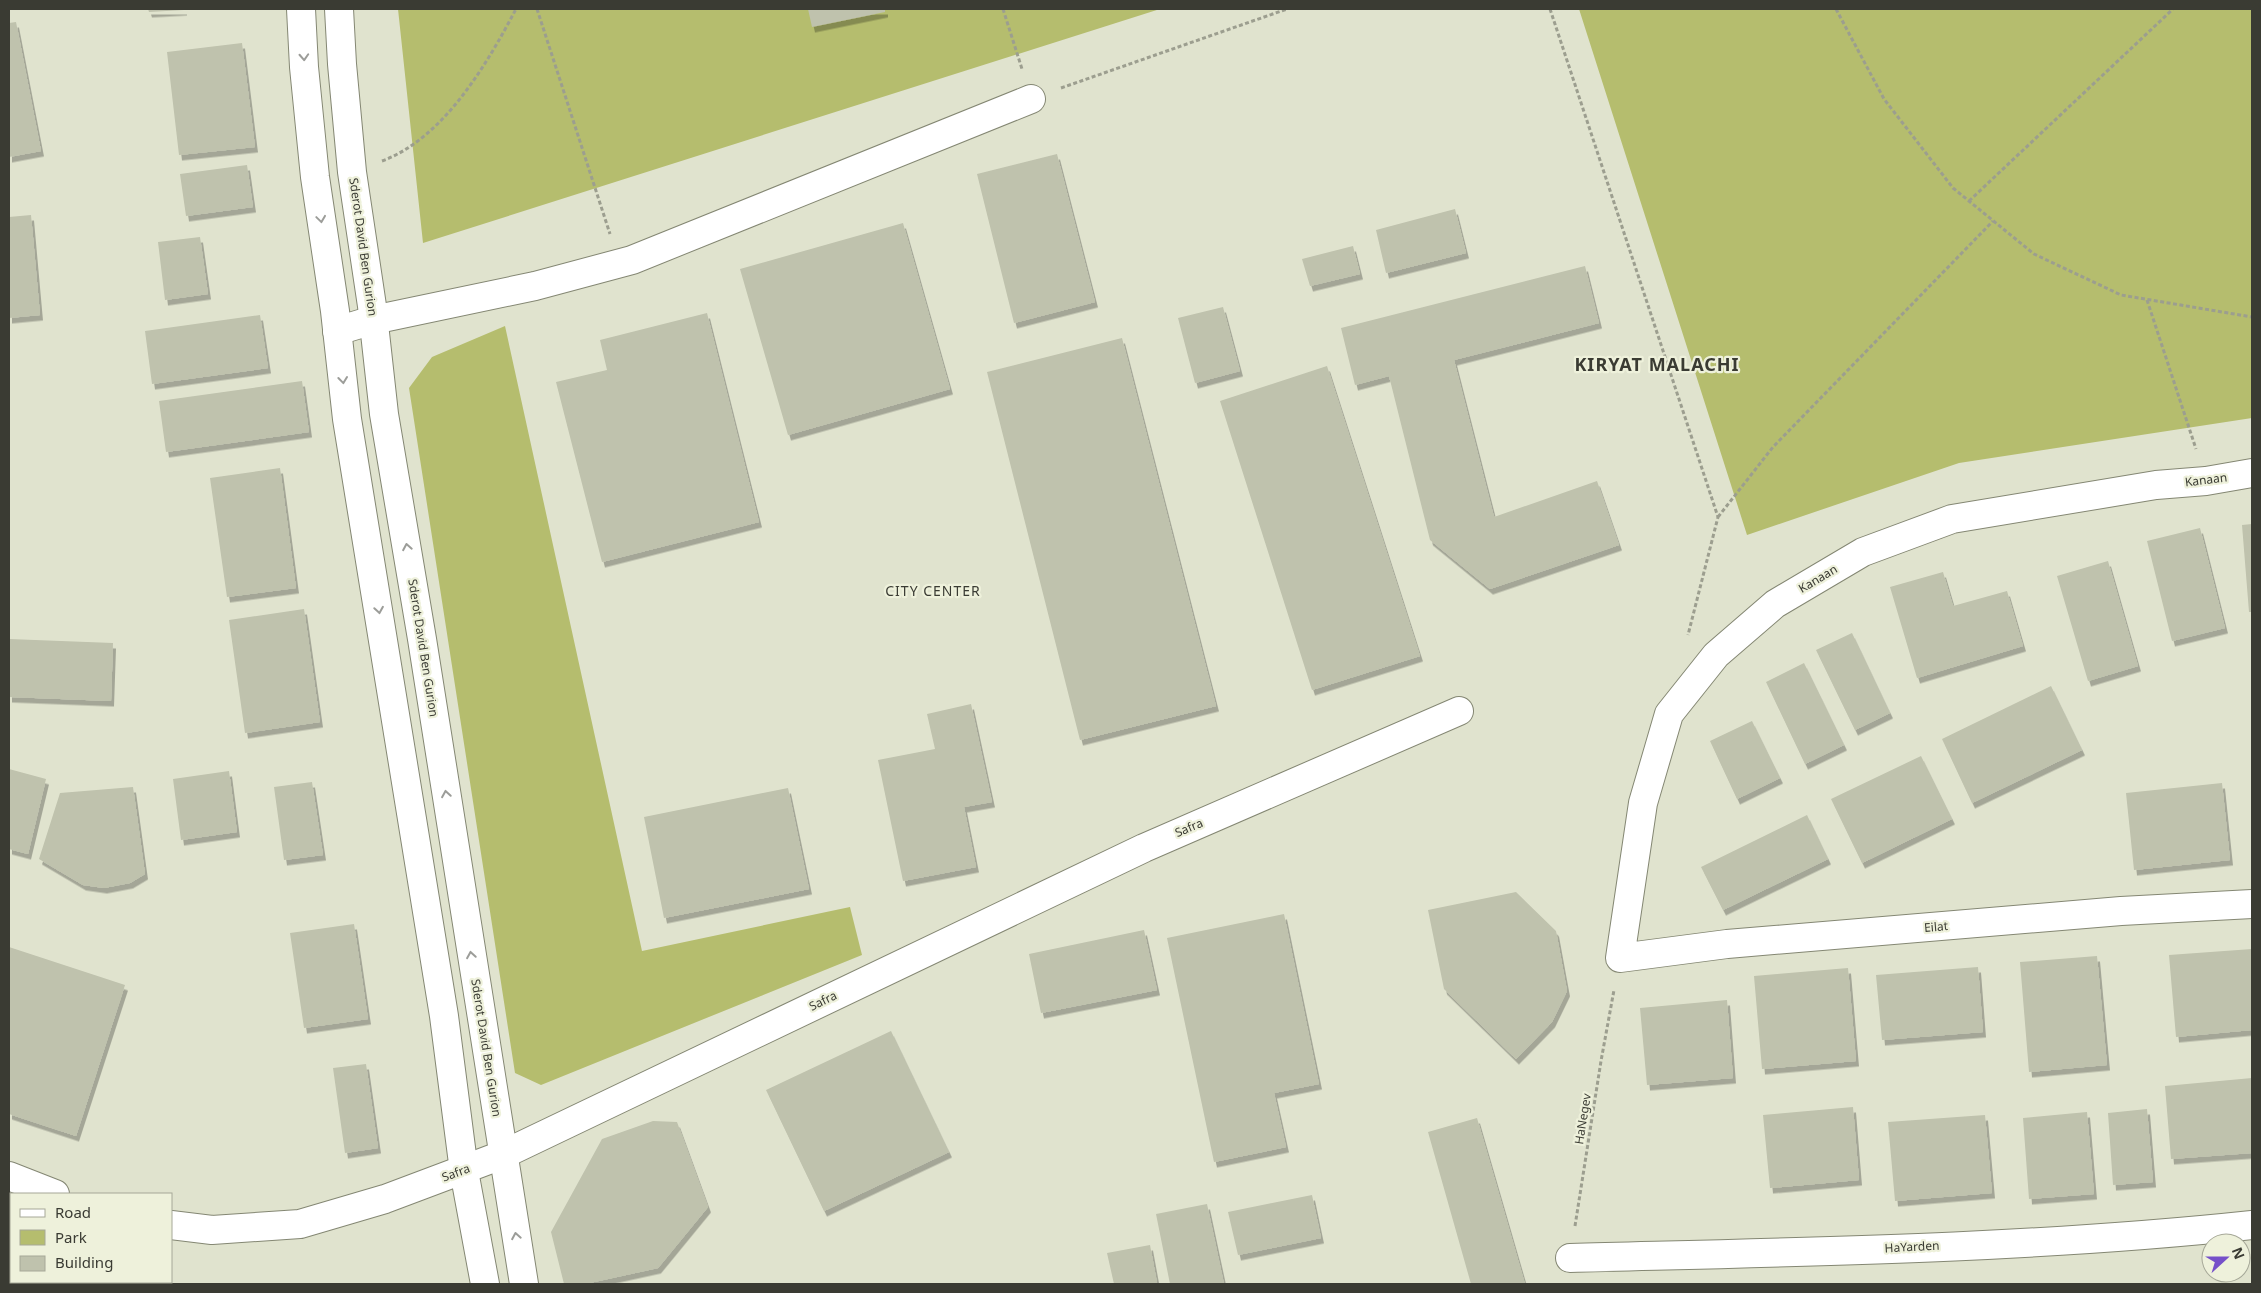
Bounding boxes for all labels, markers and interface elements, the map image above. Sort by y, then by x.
one-way arrow [298,54,309,62]
street label: Sderot David Ben Gurion [345,177,382,317]
one-way arrow [315,215,326,223]
district label: KIRYAT MALACHI [1574,352,1740,376]
one-way arrow [337,376,348,384]
street label: Kanaan [2184,468,2228,491]
one-way arrow [402,543,412,552]
street label: Kanaan [1795,560,1840,597]
street label: Sderot David Ben Gurion [404,578,443,718]
district label: CITY CENTER [885,581,981,600]
one-way arrow [373,605,383,614]
one-way arrow [441,790,451,799]
street label: Safra [1172,814,1205,841]
street label: Eilat [1923,917,1949,936]
one-way arrow [467,950,477,959]
street label: Sderot David Ben Gurion [467,978,506,1118]
street label: Safra [806,987,839,1015]
street label: HaNegev [1570,1091,1595,1146]
street label: Safra [439,1160,472,1185]
legend [10,1193,172,1283]
text: Road [55,1202,91,1222]
text: Park [55,1227,87,1247]
one-way arrow [511,1232,521,1241]
north arrow [2201,1233,2251,1283]
street label: HaYarden [1884,1237,1940,1256]
text: N [2228,1244,2250,1262]
text: Building [55,1252,113,1272]

